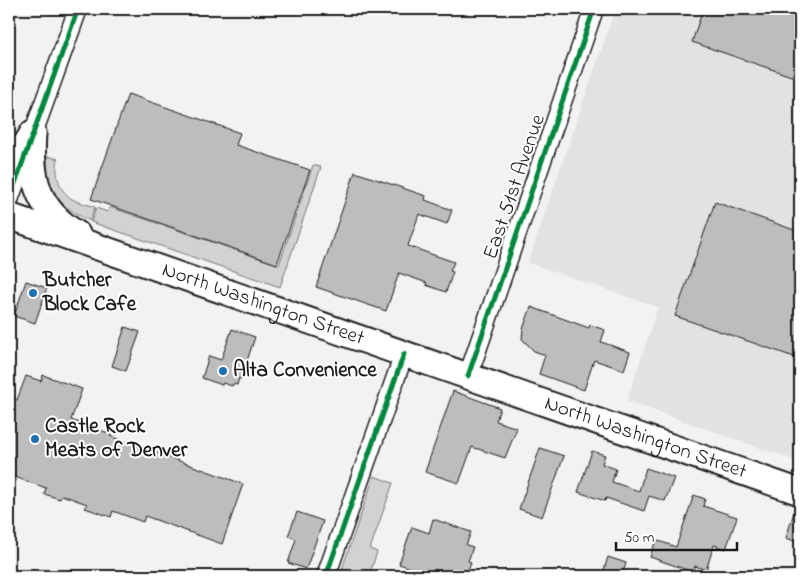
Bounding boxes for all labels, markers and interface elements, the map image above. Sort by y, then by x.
street label: East 51st Avenue [476,110,554,264]
street label: North Washington Street [158,255,368,354]
place label: Butcher Block Cafe [42,266,137,320]
marker: Butcher Block Cafe [27,287,39,299]
place label: Alta Convenience [233,356,377,386]
marker: Alta Convenience [217,365,229,377]
street label: North Washington Street [540,389,751,487]
place label: Castle Rock Meats of Denver [45,412,188,466]
marker: Castle Rock Meats of Denver [29,433,41,445]
scale bar [616,520,738,552]
text: 50 m [624,527,655,549]

